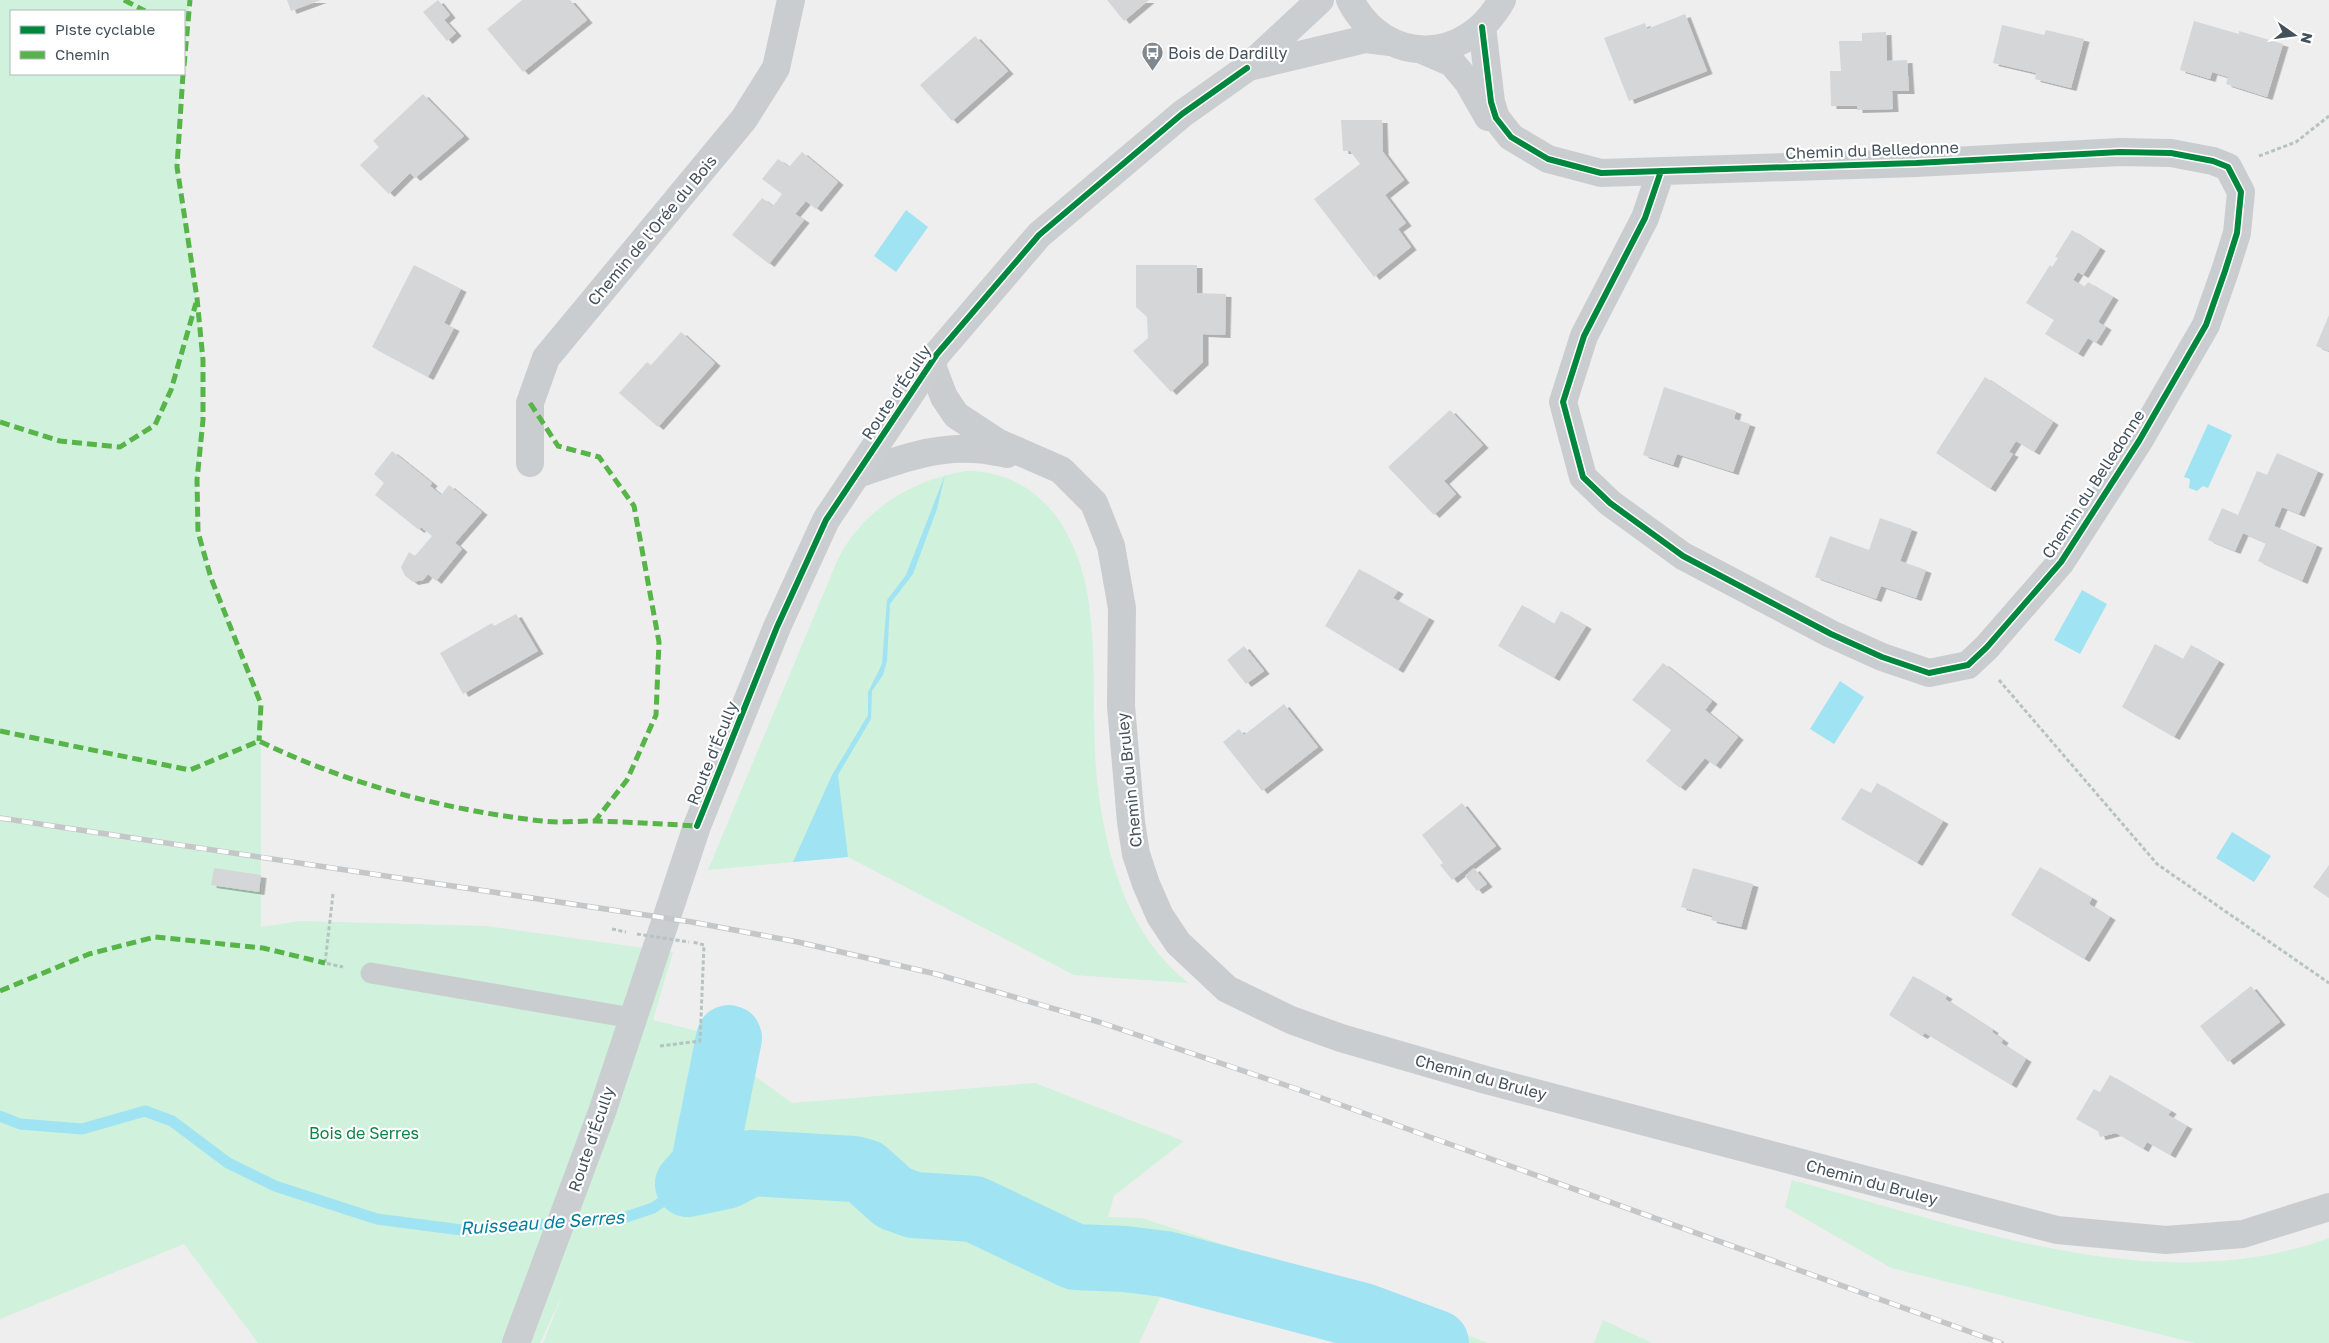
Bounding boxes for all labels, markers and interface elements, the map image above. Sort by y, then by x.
legend [10,10,185,75]
north arrow [2269,10,2319,60]
text: Piste cyclable [55,20,156,38]
text: N [2298,31,2317,45]
bus stop icon: Bois de Dardilly [1140,41,1164,72]
place label: Bois de Dardilly [1168,43,1288,63]
text: Chemin [55,45,110,63]
street label: Chemin du Belledonne [1785,137,1959,163]
street label: Chemin de l'Orée du Bois [583,151,721,309]
street label: Route d'Écully [857,341,935,443]
street label: Chemin du Belledonne [2037,406,2149,562]
street label: Route d'Écully [682,698,742,808]
street label: Chemin du Bruley [1112,712,1146,848]
street label: Chemin du Bruley [1413,1050,1549,1104]
street label: Route d'Écully [564,1084,618,1194]
park label: Bois de Serres [309,1123,419,1143]
street label: Chemin du Bruley [1804,1155,1940,1209]
water label: Ruisseau de Serres [459,1205,626,1239]

